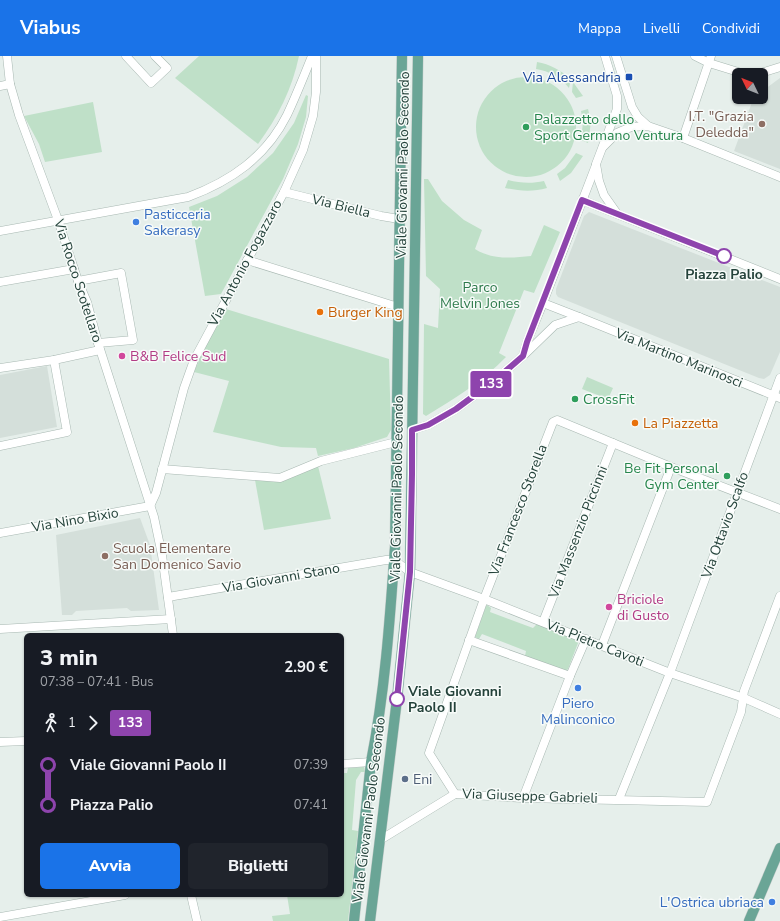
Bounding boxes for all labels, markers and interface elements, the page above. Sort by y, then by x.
text: Viabus [20,15,80,41]
text: Mappa [578,19,621,38]
text: Livelli [643,19,680,38]
text: Condividi [702,19,760,38]
place label: Via Alessandria [522,68,621,87]
north arrow [732,68,768,104]
map controls [732,68,768,104]
street label: Viale Giovanni Paolo Secondo [392,71,414,260]
marker: Via Alessandria [624,72,634,82]
place label: I.T. "Grazia Deledda" [689,107,754,142]
place label: Palazzetto dello Sport Germano Ventura [534,110,683,145]
marker: I.T. "Grazia Deledda" [757,119,767,129]
marker: Palazzetto dello Sport Germano Ventura [521,122,531,132]
street label: Via Biella [309,189,372,222]
street label: Via Antonio Fogazzaro [203,196,287,331]
place label: Pasticceria Sakerasy [144,205,211,240]
street label: Via Rocco Scotellaro [49,216,107,345]
marker: Pasticceria Sakerasy [131,217,141,227]
marker: Piazza Palio [716,248,732,264]
place label: Piazza Palio [685,265,763,284]
park label: Parco Melvin Jones [440,278,520,313]
place label: Burger King [328,303,403,322]
marker: Burger King [315,307,325,317]
street label: Via Martino Marinosci [611,323,746,392]
place label: B&B Felice Sud [130,347,227,366]
marker: B&B Felice Sud [117,351,127,361]
line badge: 133 [468,371,514,397]
text: 133 [478,374,504,393]
place label: CrossFit [583,390,635,409]
marker: CrossFit [570,394,580,404]
street label: Viale Giovanni Paolo Secondo [386,395,408,584]
place label: La Piazzetta [643,414,718,433]
marker: La Piazzetta [630,418,640,428]
street label: Via Francesco Storella [484,442,552,579]
place label: Be Fit Personal Gym Center [624,459,720,494]
street label: Via Massenzio Piccinni [544,463,612,602]
street label: Via Ottavio Scalfo [697,469,753,582]
marker: Be Fit Personal Gym Center [722,471,732,481]
street label: Via Nino Bixio [29,503,120,537]
place label: Scuola Elementare San Domenico Savio [113,539,242,574]
marker: Scuola Elementare San Domenico Savio [100,551,110,561]
street label: Via Giovanni Stano [220,558,341,598]
place label: Briciole di Gusto [617,590,670,625]
marker: Briciole di Gusto [604,602,614,612]
street label: Via Pietro Cavoti [542,614,647,671]
text: 3 min [40,643,98,673]
text: 2.90 € [284,657,328,677]
text: 07:38 – 07:41 · Bus [40,673,154,691]
place label: Viale Giovanni Paolo II [407,682,502,717]
marker: Piero Malinconico [573,683,583,693]
marker: Viale Giovanni Paolo II [389,691,405,707]
place label: Piero Malinconico [541,694,615,729]
icon: walk [40,712,62,734]
icon: forward [82,712,104,734]
text: 133 [118,713,143,732]
text: 1 [68,714,76,732]
street label: Viale Giovanni Paolo Secondo [348,716,390,905]
text: Viale Giovanni Paolo II [70,755,226,775]
text: 07:39 [294,756,328,774]
place label: Eni [413,770,432,789]
marker: Eni [400,774,410,784]
street label: Via Giuseppe Gabrieli [461,784,598,808]
text: Piazza Palio [70,795,153,815]
text: 07:41 [294,796,328,814]
button: Avvia [40,843,180,889]
button: Biglietti [188,843,328,889]
place label: L'Ostrica ubriaca [660,893,764,912]
marker: L'Ostrica ubriaca [767,897,777,907]

